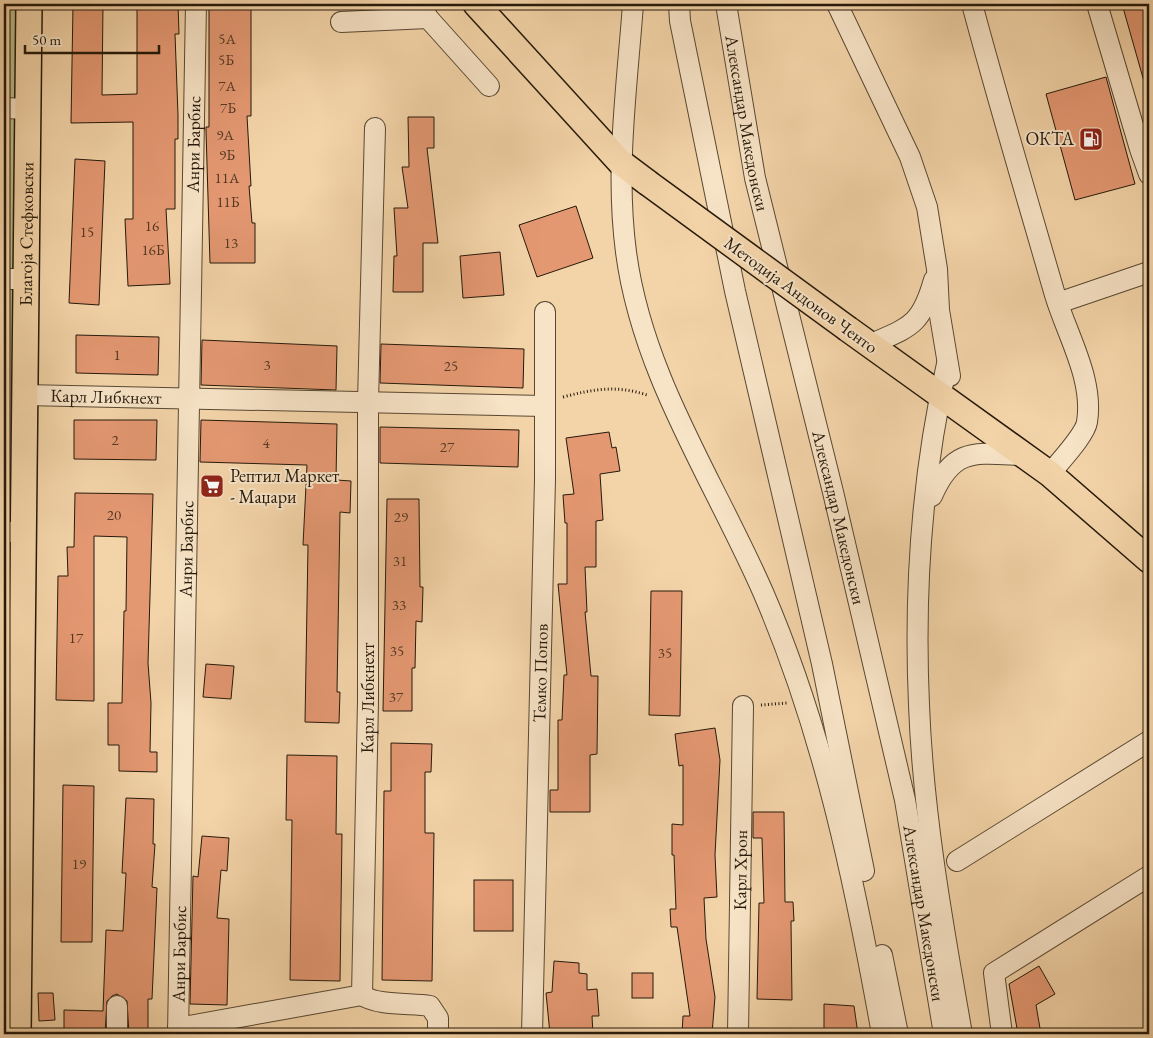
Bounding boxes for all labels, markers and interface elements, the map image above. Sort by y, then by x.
scale bar [25,22,159,54]
house number: 5А [218,29,236,48]
text: 50 m [32,30,61,49]
street label: Александар Македонски [720,32,775,214]
house number: 5Б [218,50,234,69]
house number: 7А [218,76,236,95]
street label: Анри Барбис [181,96,205,194]
house number: 7Б [220,98,236,117]
house number: 9А [216,125,234,144]
fuel station icon: ОКТА [1078,126,1104,152]
place label: ОКТА [1025,127,1075,150]
house number: 9Б [219,145,235,164]
street label: Благоја Стефковски [14,161,38,306]
house number: 11А [215,168,240,187]
house number: 11Б [216,192,240,211]
house number: 16 [145,216,159,235]
house number: 15 [80,222,94,241]
street label: Методија Андонов Ченто [720,231,883,358]
house number: 13 [224,233,238,252]
house number: 16Б [141,240,165,259]
house number: 1 [113,345,121,364]
house number: 3 [263,355,271,374]
house number: 25 [444,356,458,375]
street label: Карл Либкнехт [50,384,162,409]
street label: Александар Македонски [807,427,871,607]
house number: 2 [111,430,119,449]
house number: 4 [262,433,270,452]
house number: 27 [440,437,455,456]
place label: Рептил Маркет - Маџари [230,464,340,508]
supermarket icon: Рептил Маркет - Маџари [199,473,225,499]
street label: Анри Барбис [174,500,198,599]
house number: 20 [107,505,121,524]
house number: 29 [394,507,408,526]
house number: 31 [393,551,407,570]
house number: 33 [392,595,406,614]
street label: Темко Попов [527,623,553,723]
house number: 17 [69,628,84,647]
house number: 35 [390,641,404,660]
street label: Карл Либкнехт [355,642,379,754]
house number: 35 [658,643,672,662]
house number: 37 [389,687,404,706]
street label: Александар Македонски [898,822,950,1003]
street label: Карл Хрон [728,830,752,911]
house number: 19 [72,854,86,873]
street label: Анри Барбис [167,905,191,1004]

